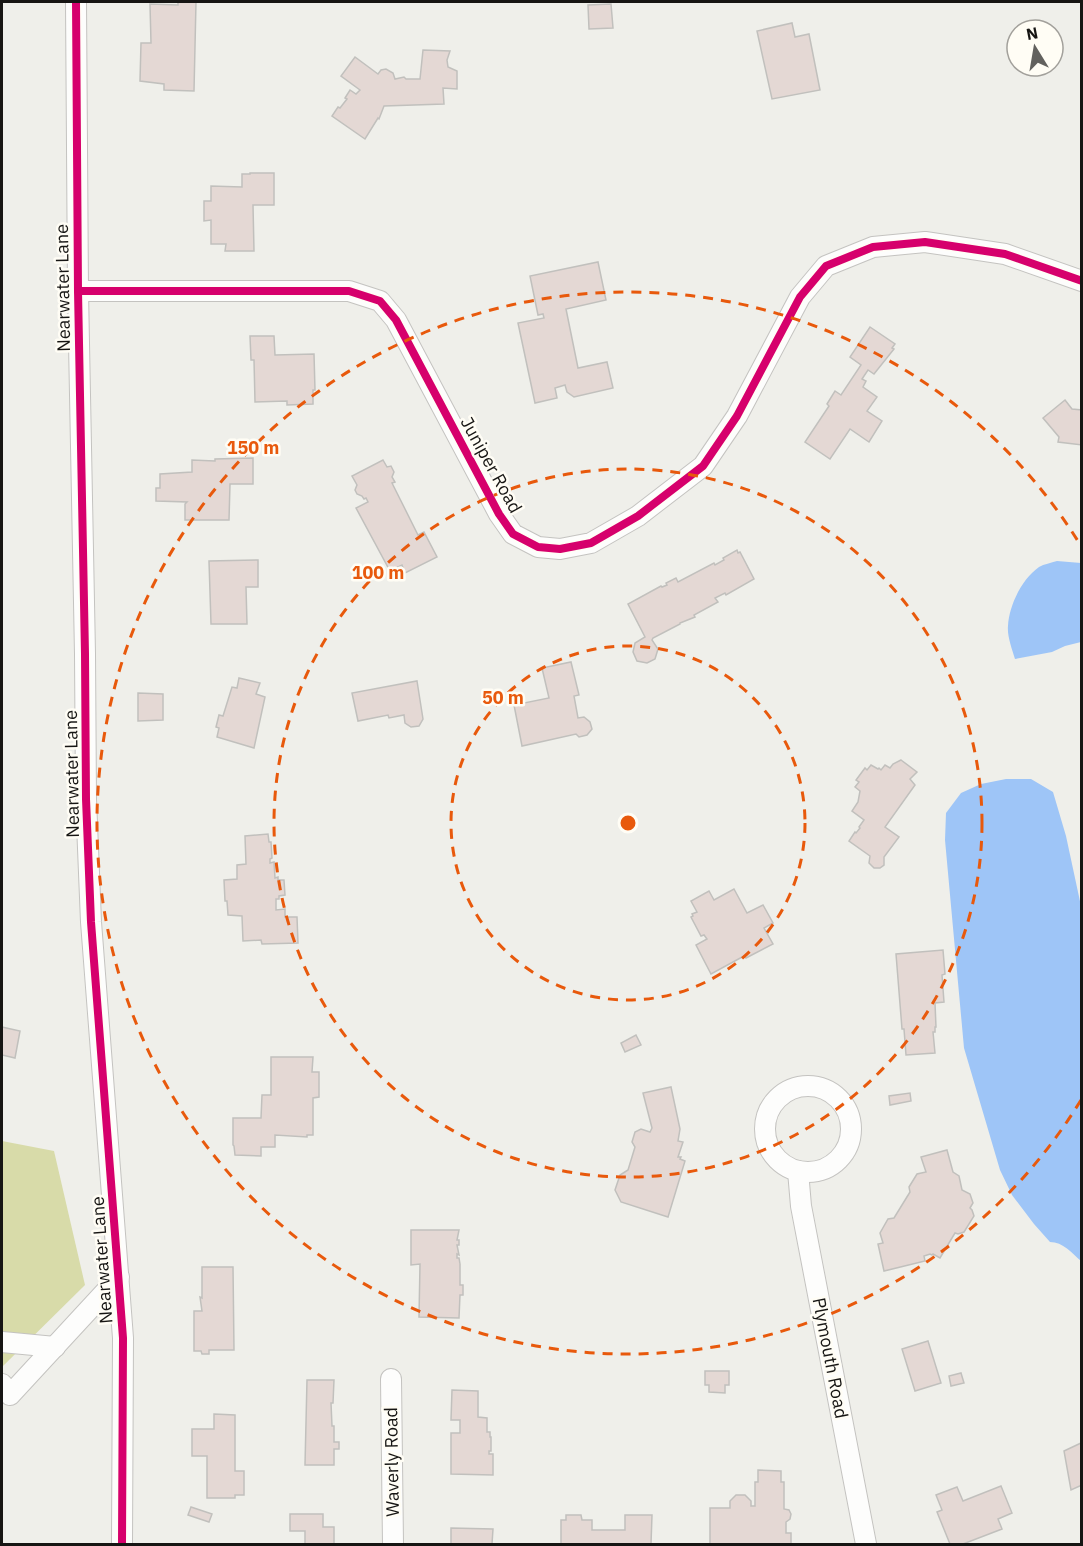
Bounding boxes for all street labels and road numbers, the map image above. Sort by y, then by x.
street label: Nearwater Lane [50,224,75,352]
street label: Juniper Road [456,413,527,517]
street label: Nearwater Lane [59,710,84,838]
street label: Nearwater Lane [86,1195,117,1325]
street label: Plymouth Road [807,1295,853,1420]
street label: Waverly Road [379,1407,404,1517]

